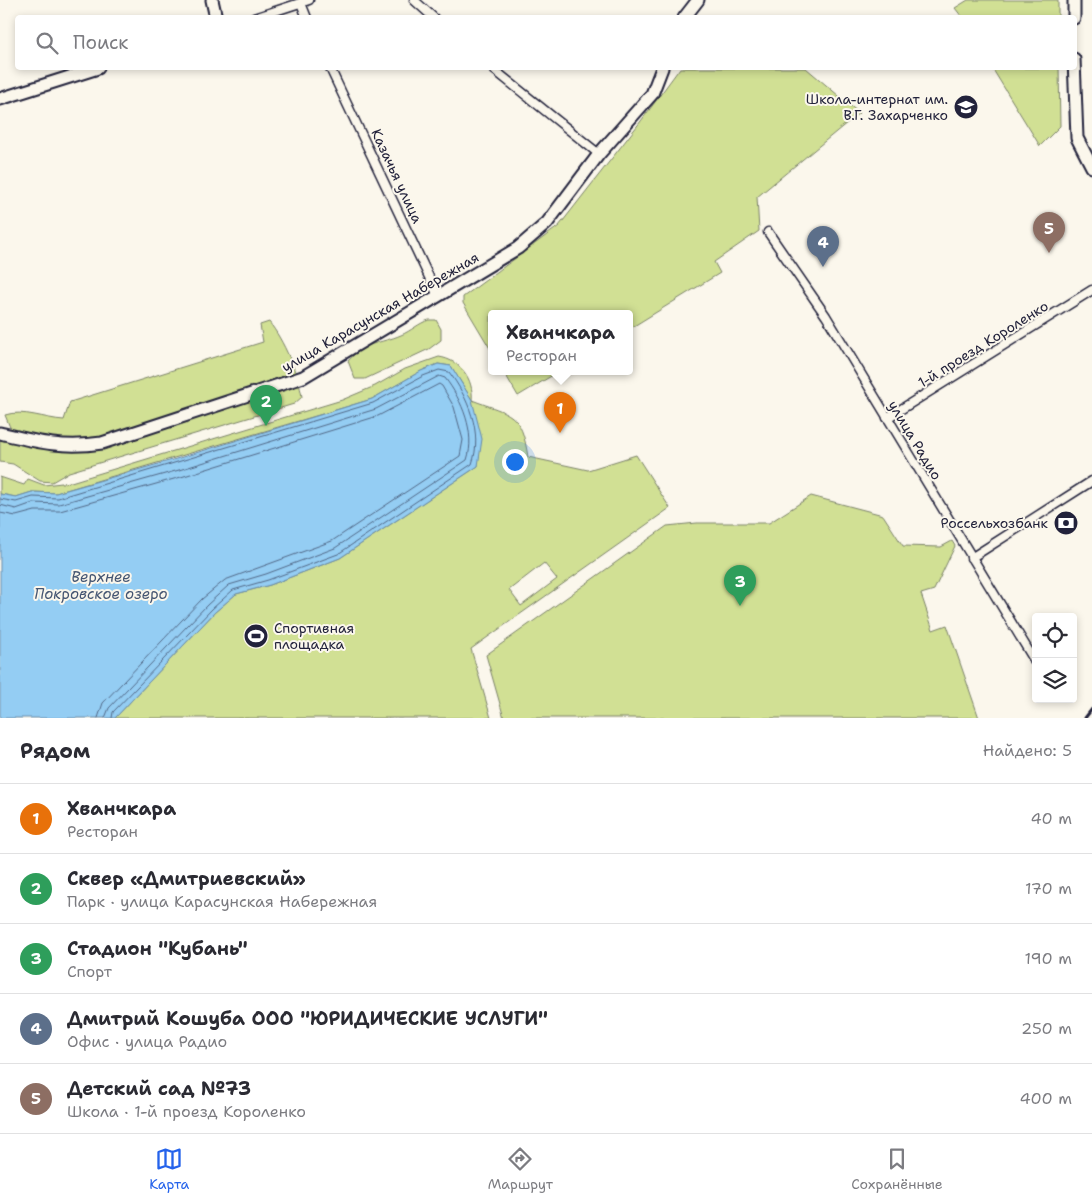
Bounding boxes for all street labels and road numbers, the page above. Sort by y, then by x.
street label: Казачья улица [367,126,427,226]
street label: улица Карасунская Набережная [278,248,482,376]
street label: 1-й проезд Короленко [914,297,1052,391]
street label: улица Радио [884,397,946,483]

